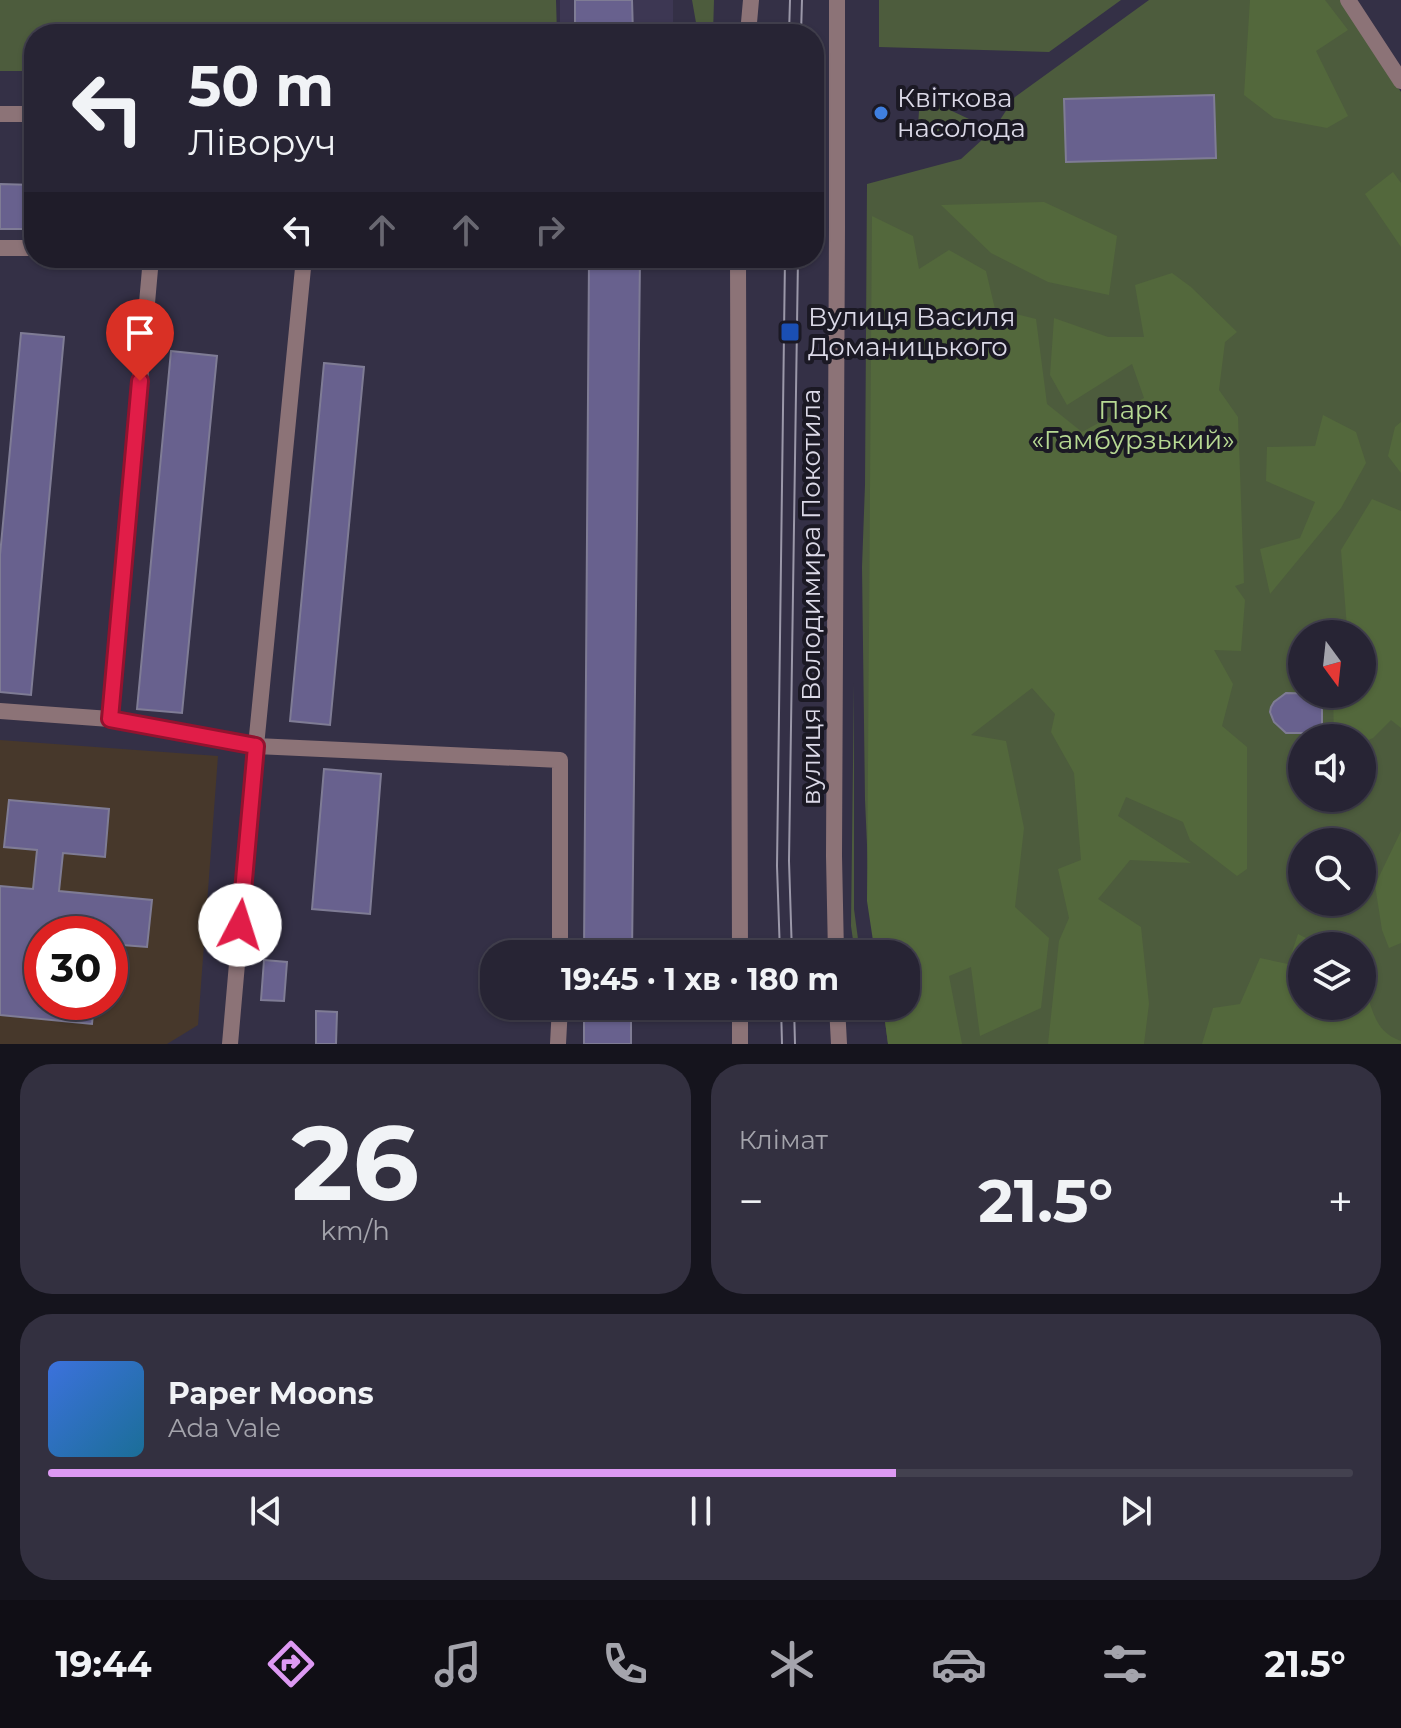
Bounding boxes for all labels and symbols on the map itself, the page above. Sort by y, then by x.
place label: Квіткова насолода [897,82,1026,144]
marker: Квіткова насолода [872,104,890,122]
pin [106,299,174,381]
place label: Вулиця Василя Доманицького [808,301,1015,363]
marker: Вулиця Василя Доманицького [779,321,801,343]
street label: вулиця Володимира Покотила [795,389,827,805]
park label: Парк «Гамбурзький» [1031,394,1235,456]
north arrow [1288,620,1376,708]
position arrow [198,883,282,967]
speed limit sign: 30 [24,916,128,1020]

